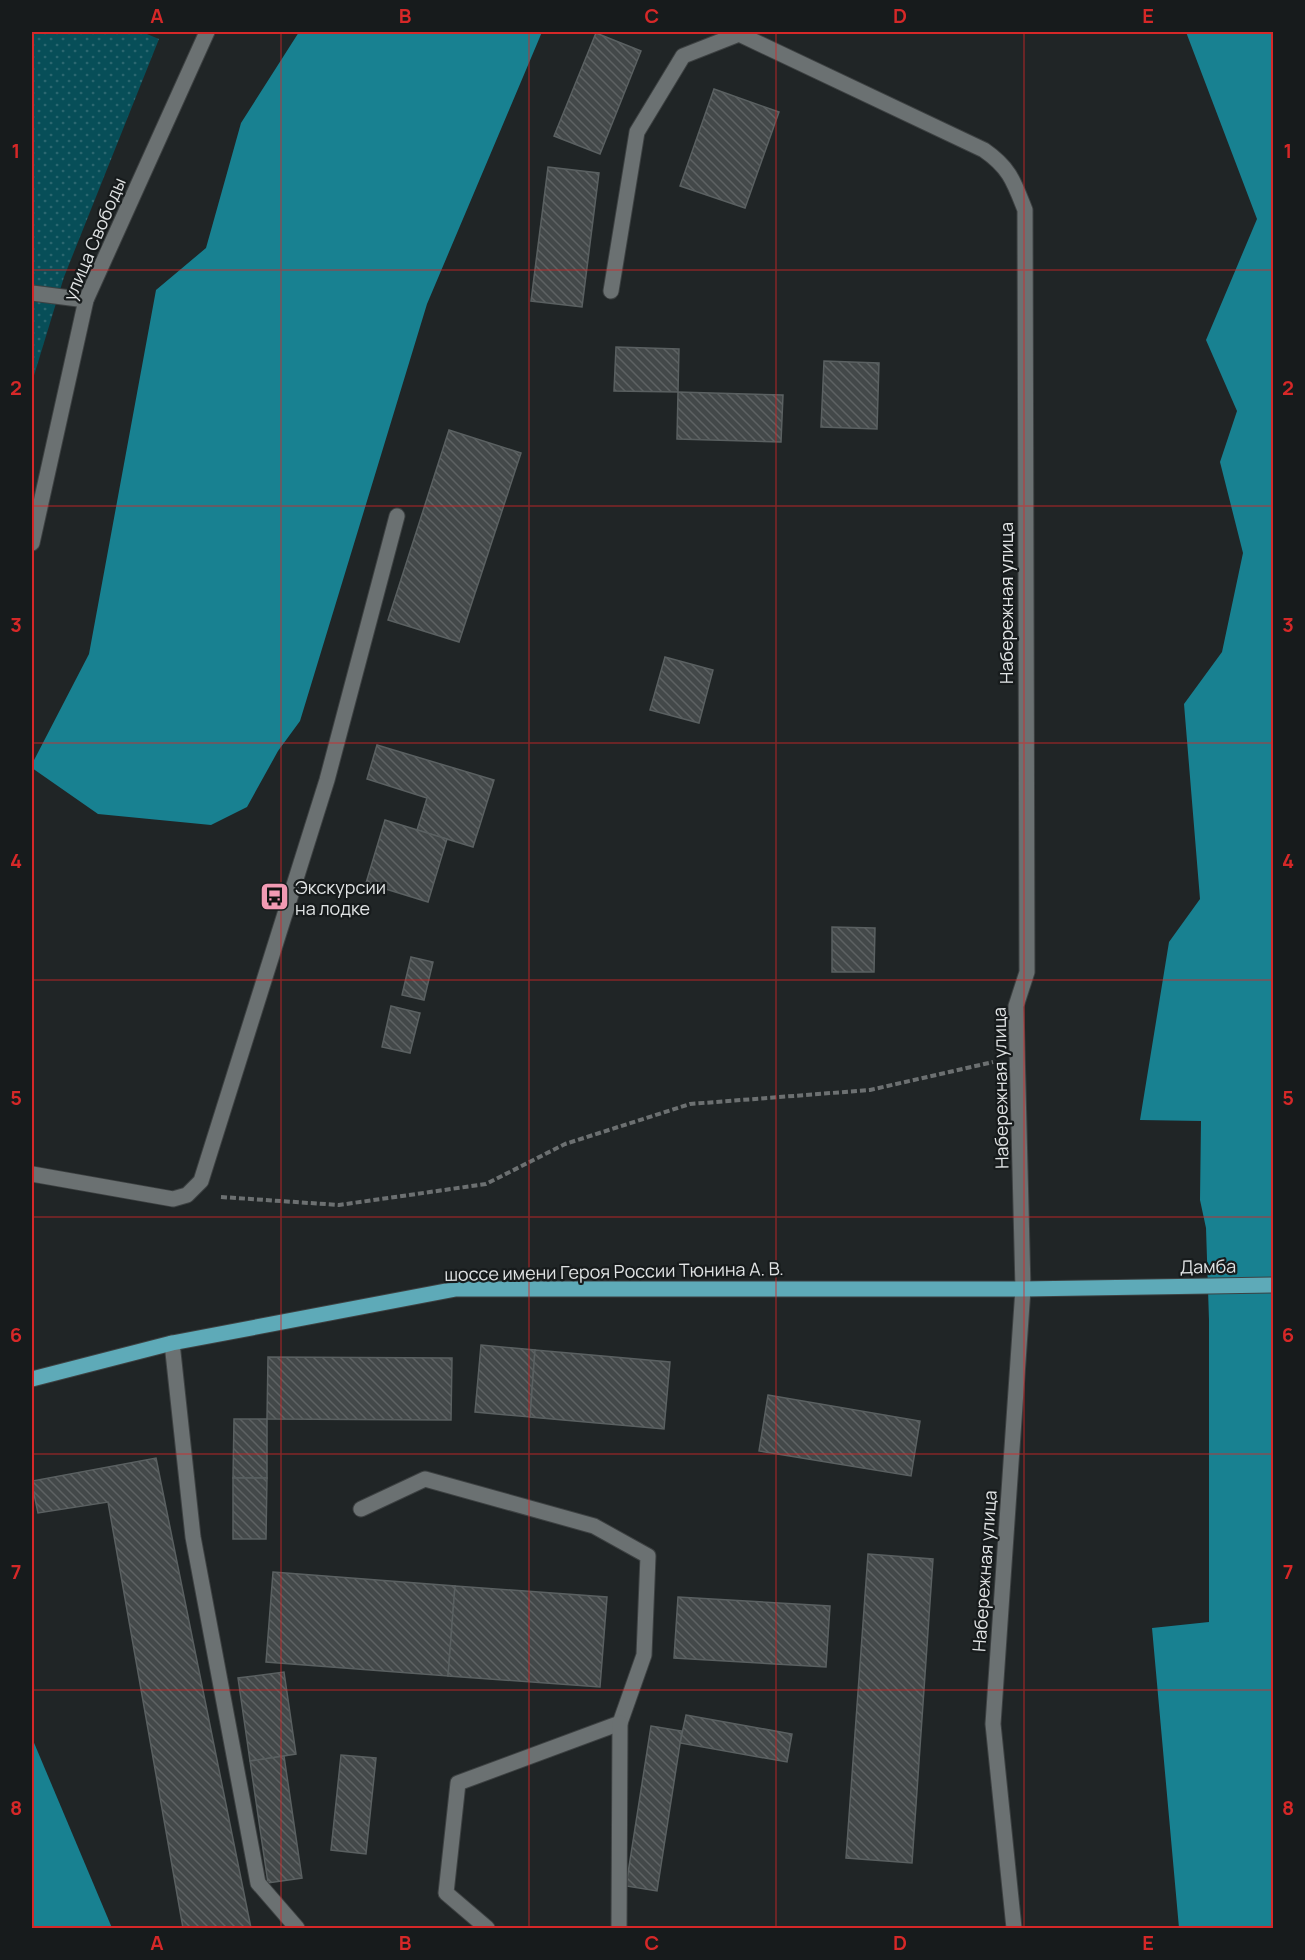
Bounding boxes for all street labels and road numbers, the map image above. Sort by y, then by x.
street label: улица Свободы [57,174,131,304]
street label: Набережная улица [994,522,1018,684]
street label: Набережная улица [987,1007,1013,1169]
street label: Дамба [1180,1254,1236,1278]
street label: шоссе имени Героя России Тюнина А. В. [444,1256,784,1286]
street label: Набережная улица [966,1489,1002,1653]

